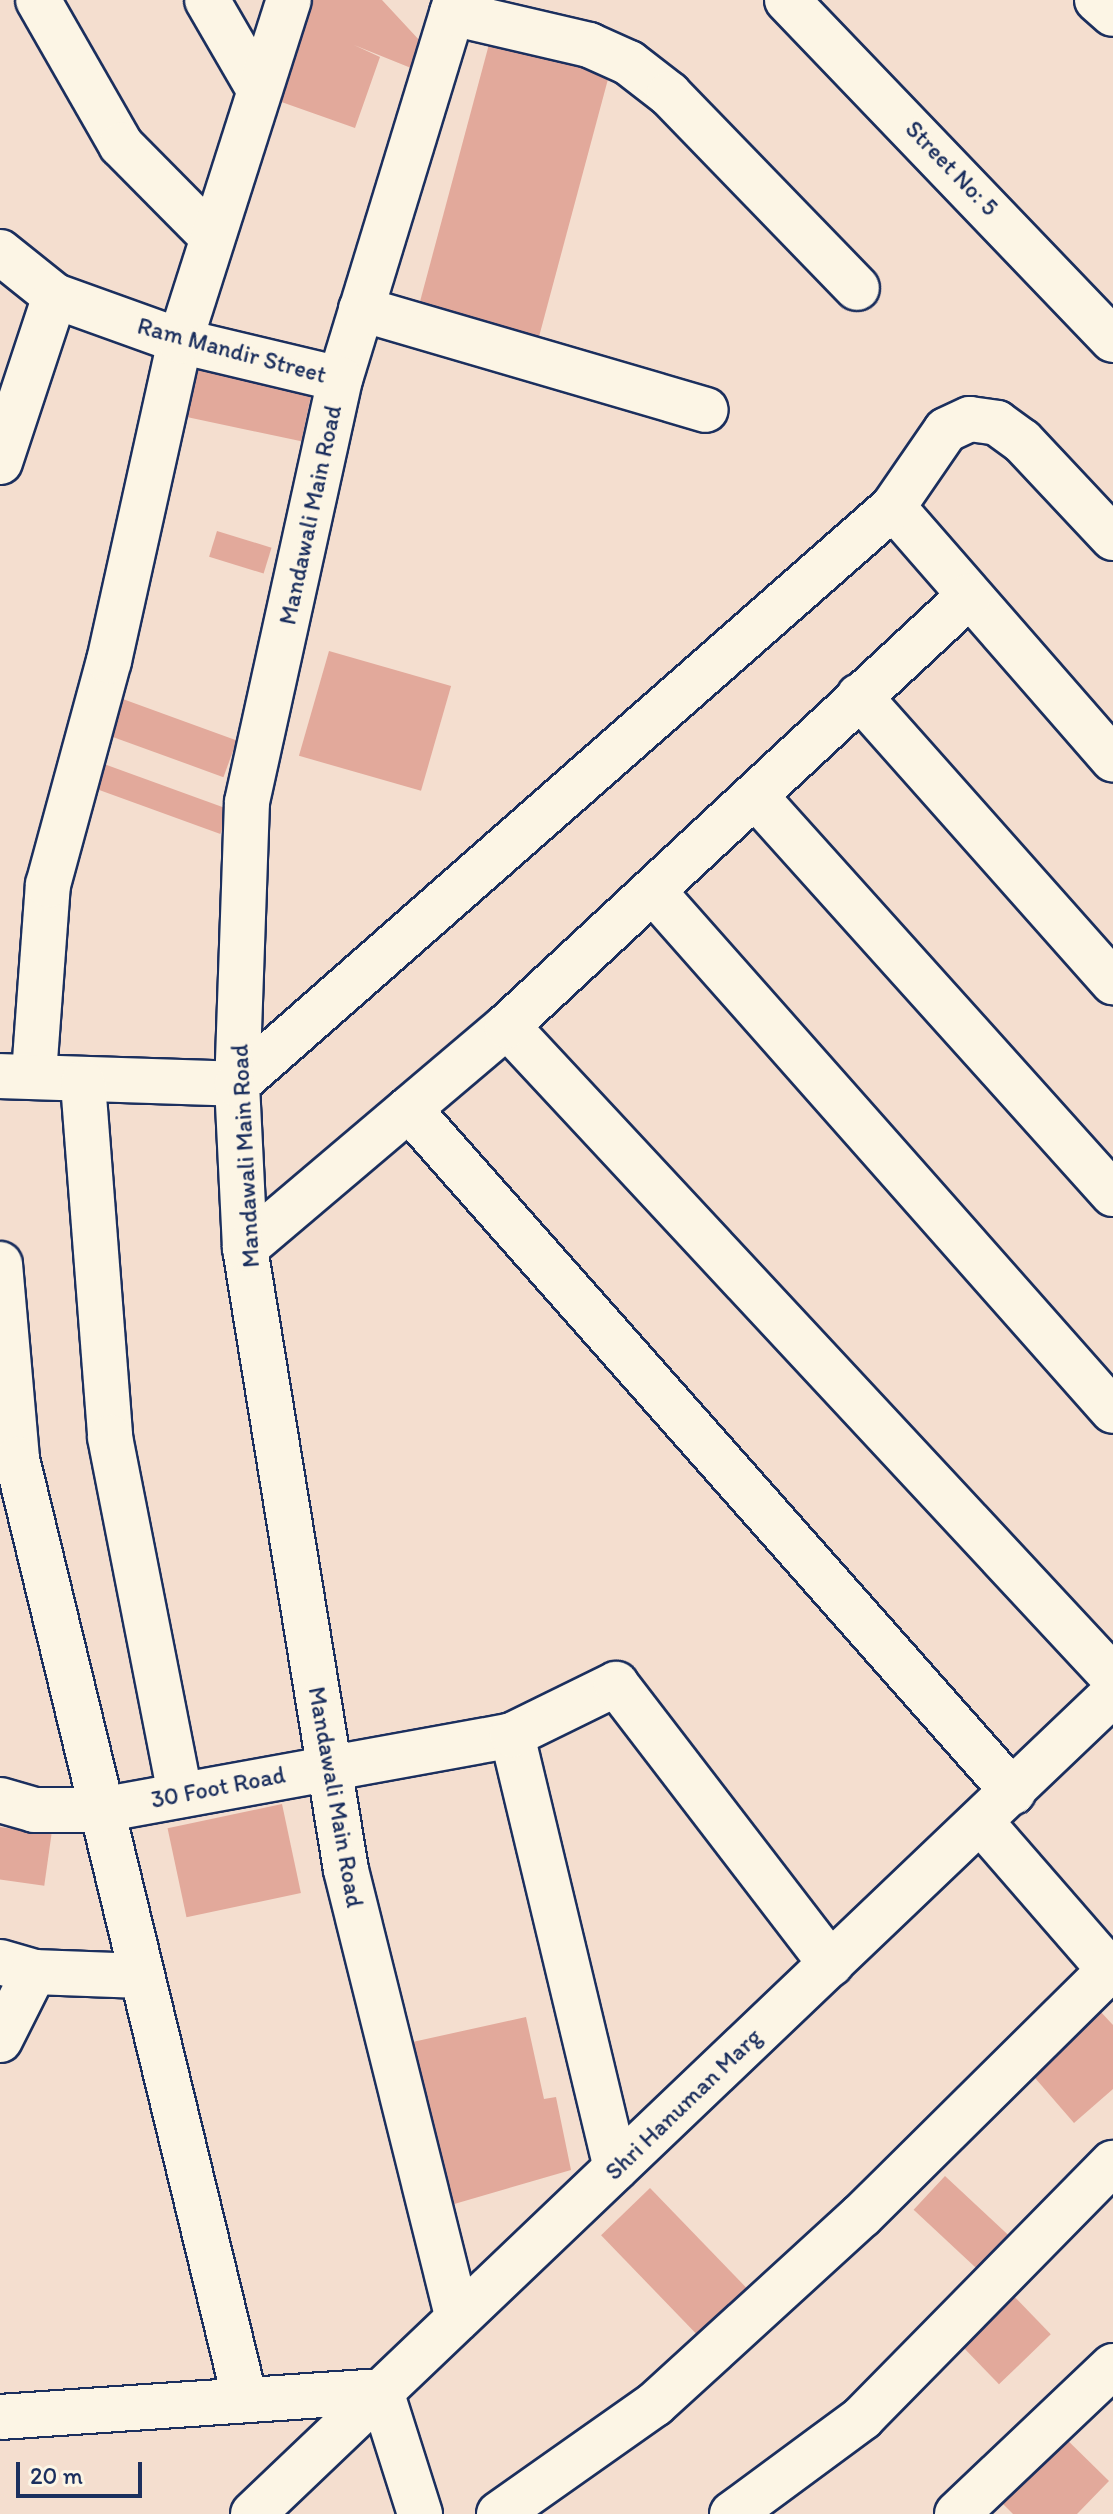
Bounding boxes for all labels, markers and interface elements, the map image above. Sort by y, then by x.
street label: Street No: 5 [900,114,1004,222]
street label: Ram Mandir Street [134,311,330,389]
street label: Mandawali Main Road [273,402,347,628]
street label: Mandawali Main Road [225,1043,265,1269]
street label: Mandawali Main Road [302,1684,370,1910]
street label: 30 Foot Road [149,1760,287,1814]
street label: Shri Hanuman Marg [599,2022,767,2186]
scale bar [20,2446,146,2496]
text: 20 m [30,2461,83,2490]

